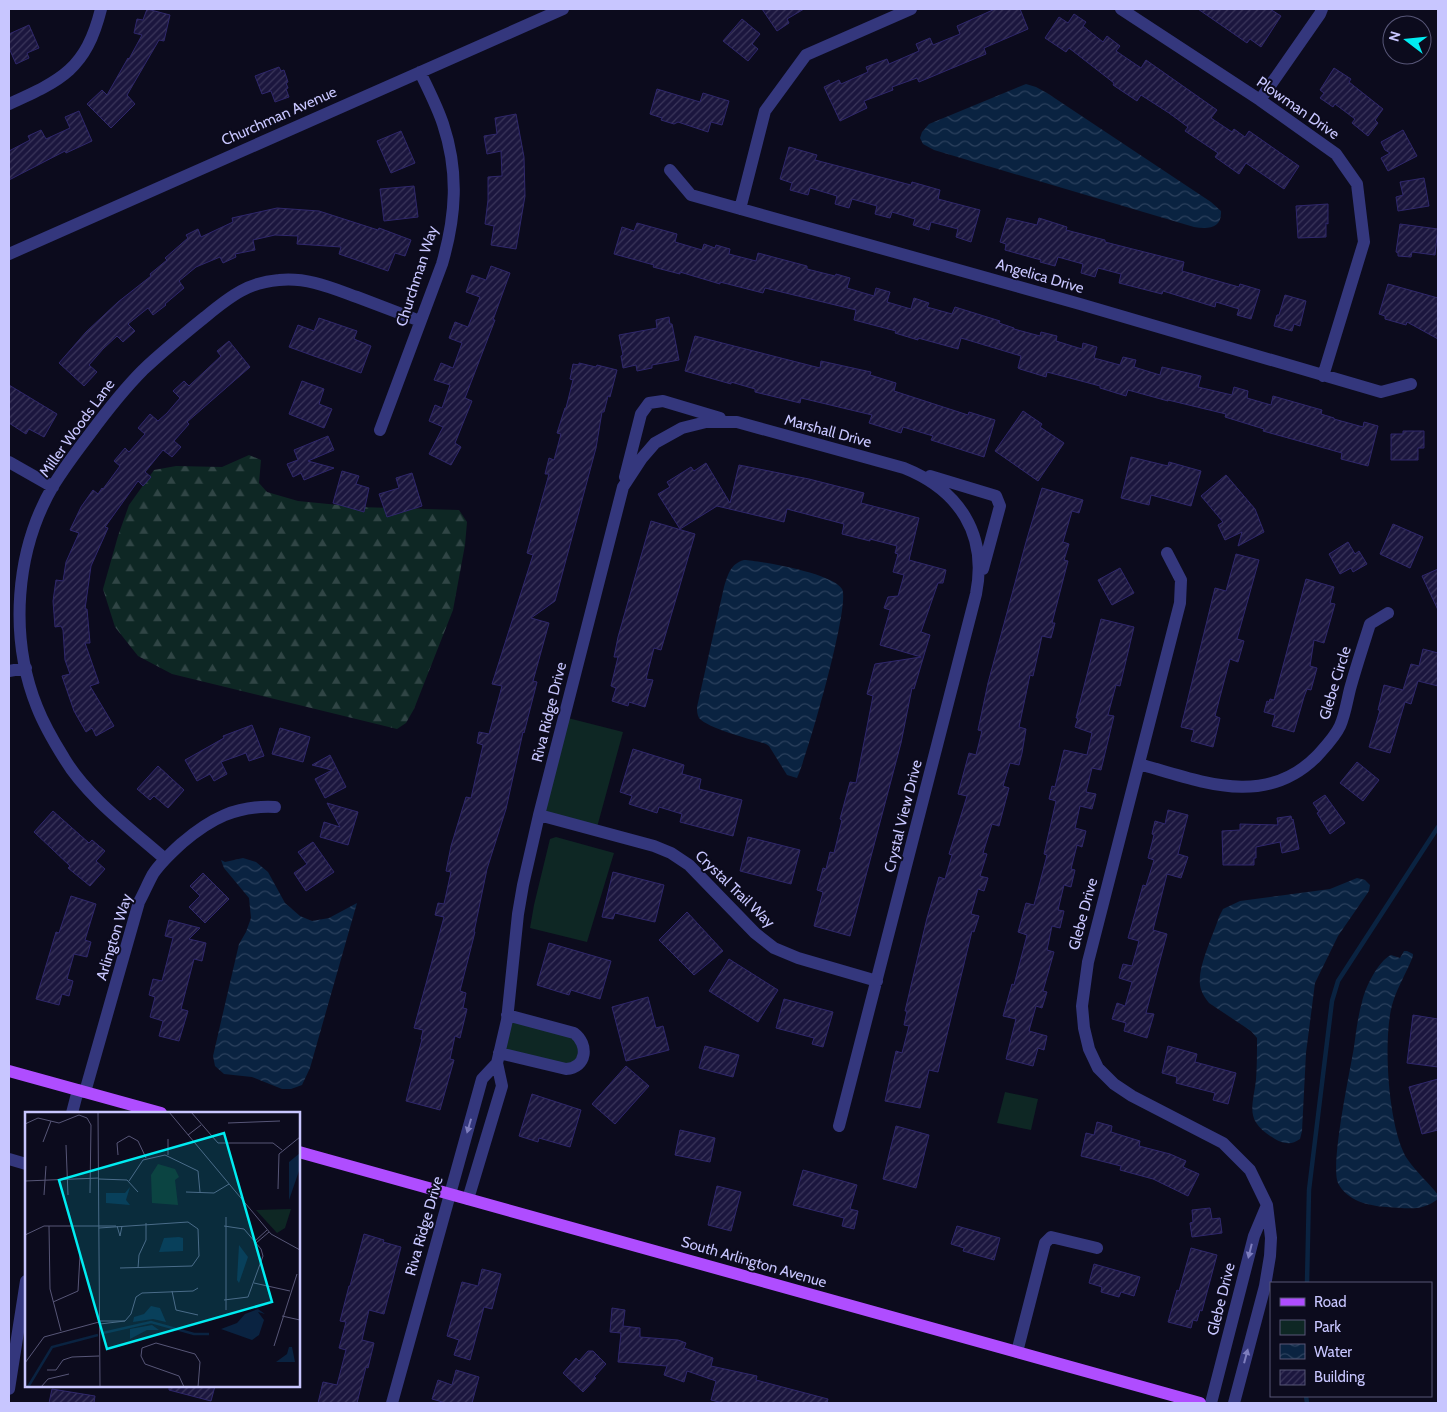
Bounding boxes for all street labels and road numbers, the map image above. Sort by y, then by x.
street label: Plowman Drive [1253,73,1343,143]
street label: Churchman Avenue [219,82,340,150]
street label: Churchman Way [392,223,442,329]
street label: Angelica Drive [994,255,1086,297]
street label: Miller Woods Lane [35,375,119,481]
street label: Marshall Drive [782,411,874,451]
street label: Glebe Circle [1315,644,1355,722]
street label: Riva Ridge Drive [528,660,570,764]
street label: Crystal View Drive [880,758,926,874]
street label: Crystal Trail Way [692,847,779,932]
street label: Glebe Drive [1065,876,1101,952]
street label: Arlington Way [92,891,136,982]
street label: Riva Ridge Drive [401,1174,447,1278]
street label: South Arlington Avenue [679,1233,829,1291]
street label: Glebe Drive [1203,1261,1239,1337]

